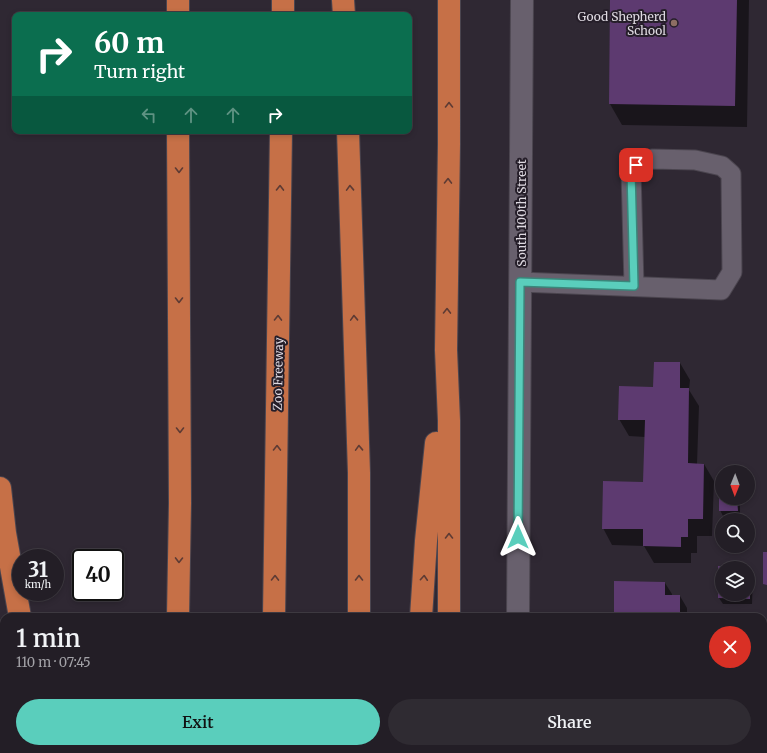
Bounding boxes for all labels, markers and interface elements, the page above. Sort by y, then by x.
place label: Good Shepherd School [577,9,666,38]
marker: Good Shepherd School [669,18,679,28]
text: 60 m [94,25,164,61]
icon: right [28,28,80,80]
text: Turn right [94,60,185,83]
one-way arrow [445,102,453,108]
icon: left [138,104,160,126]
icon: ahead [180,104,202,126]
icon: ahead [222,104,244,126]
icon: right [264,104,286,126]
pin [619,148,653,182]
icon: arrive [625,154,647,176]
street label: South 100th Street [514,159,529,267]
one-way arrow [175,167,183,173]
one-way arrow [444,178,452,184]
one-way arrow [276,185,284,191]
one-way arrow [345,185,354,191]
one-way arrow [175,297,183,303]
one-way arrow [443,308,451,314]
one-way arrow [274,315,283,321]
one-way arrow [350,315,358,321]
street label: Zoo Freeway [270,337,286,411]
one-way arrow [176,427,184,433]
one-way arrow [273,445,281,451]
one-way arrow [354,445,363,451]
north arrow [715,465,755,505]
map controls [715,465,755,601]
button: search [715,513,755,553]
position arrow [497,516,539,558]
one-way arrow [445,533,453,539]
speed limit sign: 40 [72,549,124,601]
text: 31 [28,557,48,582]
one-way arrow [175,557,183,563]
button: layers [715,561,755,601]
one-way arrow [271,575,279,581]
one-way arrow [355,575,363,581]
one-way arrow [419,575,428,581]
text: km/h [25,578,51,591]
text: 1 min [16,623,81,654]
button: close [709,626,751,668]
text: 110 m · 07:45 [16,654,91,671]
button: Exit [16,699,380,745]
button: Share [388,699,751,745]

